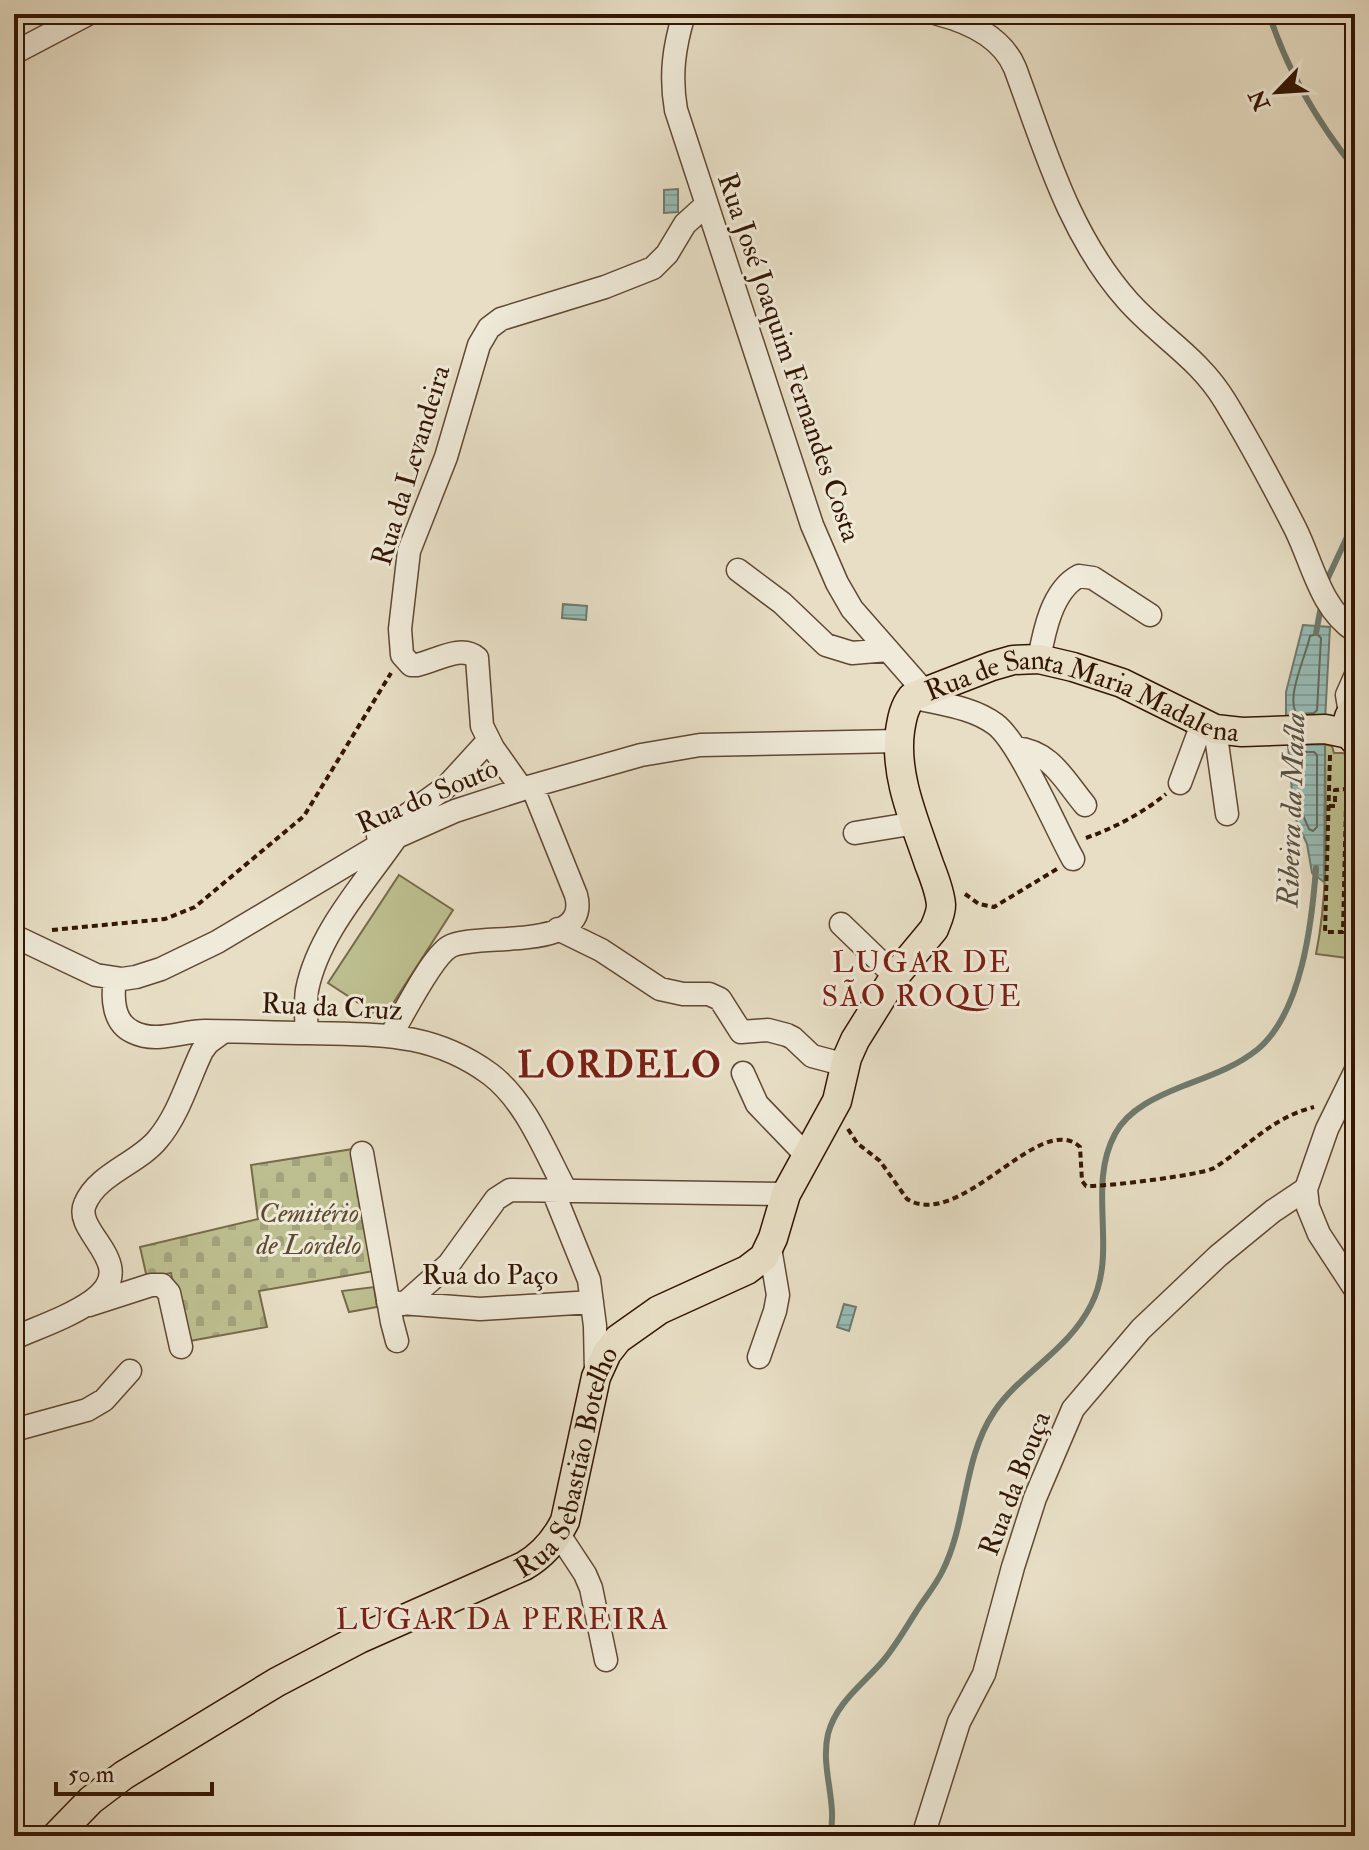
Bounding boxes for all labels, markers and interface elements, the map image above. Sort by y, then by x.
north arrow [1237,52,1317,132]
text: N [1243,85,1277,116]
street label: Rua José Joaquim Fernandes Costa [709,169,868,547]
street label: Rua da Levandeira [364,361,459,570]
street label: Rua de Santa Maria Madalena [920,643,1241,751]
water label: Ribeira da Maíla [1270,712,1313,909]
street label: Rua do Souto [351,751,504,842]
district label: LUGAR DE SÃO ROQUE [821,944,1023,1015]
street label: Rua da Cruz [260,986,404,1029]
district label: LORDELO [517,1043,723,1088]
park label: Cemitério de Lordelo [256,1196,361,1263]
street label: Rua do Paço [422,1258,558,1293]
street label: Rua Sebastião Botelho [509,1341,627,1587]
street label: Rua da Bouça [972,1406,1059,1561]
district label: LUGAR DA PEREIRA [336,1601,670,1638]
scale bar [56,1746,212,1796]
text: 50 m [68,1759,115,1790]

